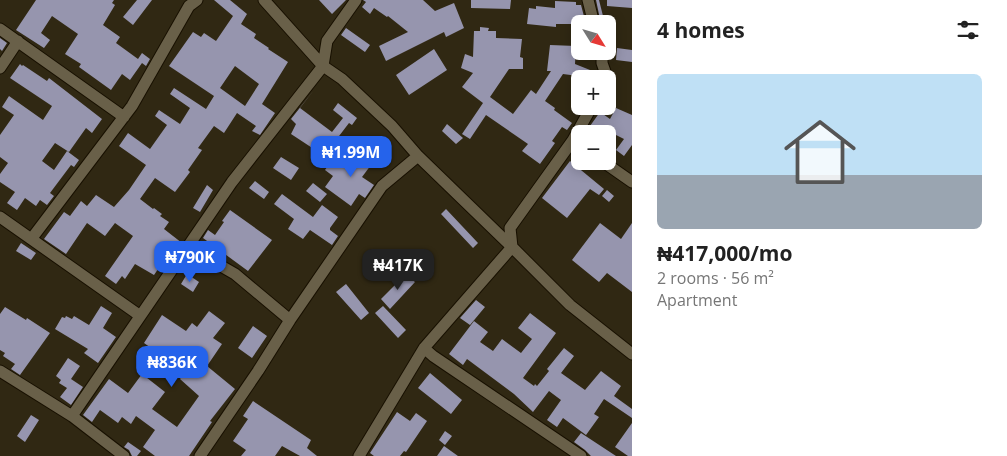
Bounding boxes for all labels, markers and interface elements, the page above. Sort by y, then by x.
north arrow [571,15,616,60]
map controls [571,15,616,170]
text: 4 homes [657,16,745,44]
icon: filters [954,16,982,44]
button: + [571,70,616,115]
icon: home [775,107,865,197]
button: − [571,125,616,170]
pin: ₦1.99M [310,136,392,178]
text: ₦1.99M [322,141,380,163]
text: ₦417,000/mo [657,239,793,267]
pin: ₦790K [155,240,225,283]
text: ₦790K [165,246,215,268]
pin: ₦417K [363,248,433,291]
text: ₦417K [373,254,423,276]
text: 2 rooms · 56 m² [657,267,774,289]
text: Apartment [657,289,737,311]
pin: ₦836K [137,346,207,388]
text: ₦836K [147,351,197,373]

